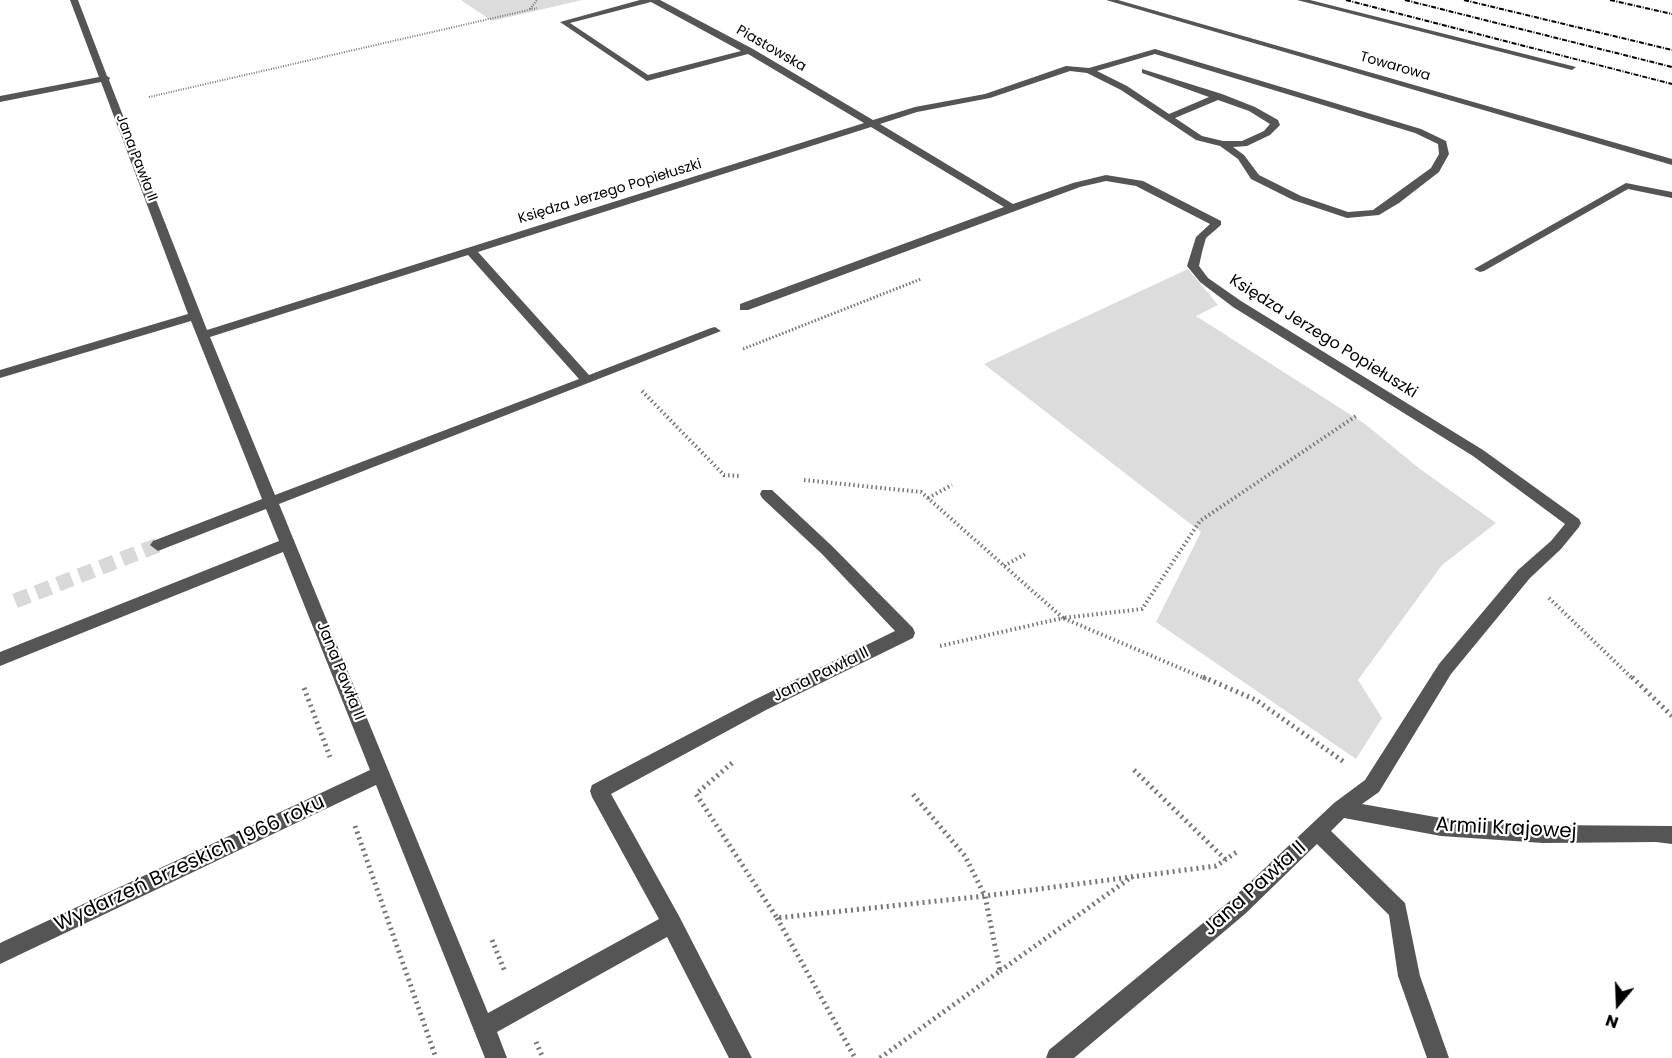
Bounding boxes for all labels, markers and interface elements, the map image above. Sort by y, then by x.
street label: Piastowska [733,22,809,76]
street label: Towarowa [1358,49,1432,85]
street label: Jana Pawła II [112,112,160,204]
street label: Księdza Jerzego Popiełuszki [516,156,704,228]
street label: Księdza Jerzego Popiełuszki [1225,271,1421,403]
street label: Jana Pawła II [311,619,369,723]
street label: Jana Pawła II [770,643,872,707]
street label: Wydarzeń Brzeskich 1966 roku [51,791,329,937]
street label: Armii Krajowej [1435,813,1577,845]
street label: Jana Pawła II [1198,836,1312,942]
north arrow [1588,974,1648,1034]
text: N [1603,1009,1621,1034]

